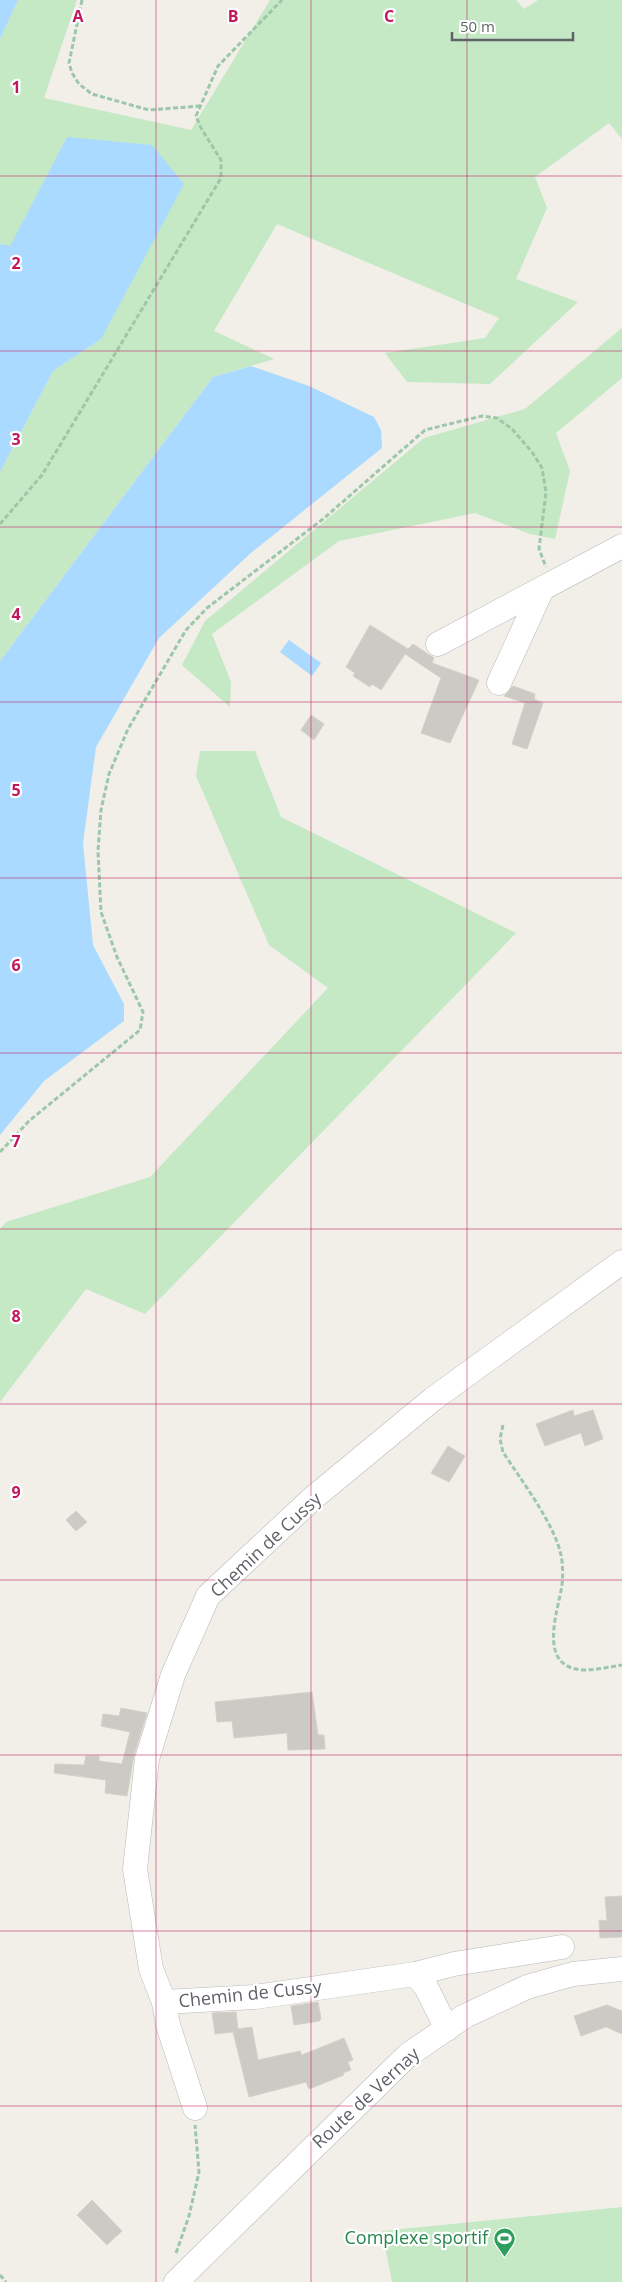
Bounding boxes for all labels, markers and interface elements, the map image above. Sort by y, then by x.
text: A [72,5,84,27]
text: B [228,5,238,27]
text: C [384,5,394,27]
scale bar [452,10,573,42]
text: 50 m [460,16,495,36]
text: 1 [11,76,21,98]
text: 2 [11,252,21,274]
text: 3 [11,428,21,450]
text: 4 [11,603,21,625]
text: 5 [11,779,21,801]
text: 6 [11,954,21,976]
text: 7 [11,1130,21,1152]
text: 8 [11,1305,21,1327]
text: 9 [11,1481,21,1503]
street label: Chemin de Cussy [205,1486,327,1602]
street label: Chemin de Cussy [177,1973,324,2012]
street label: Route de Vernay [307,2041,425,2153]
place label: Complexe sportif [345,2225,489,2249]
sports icon: Complexe sportif [492,2226,516,2257]

